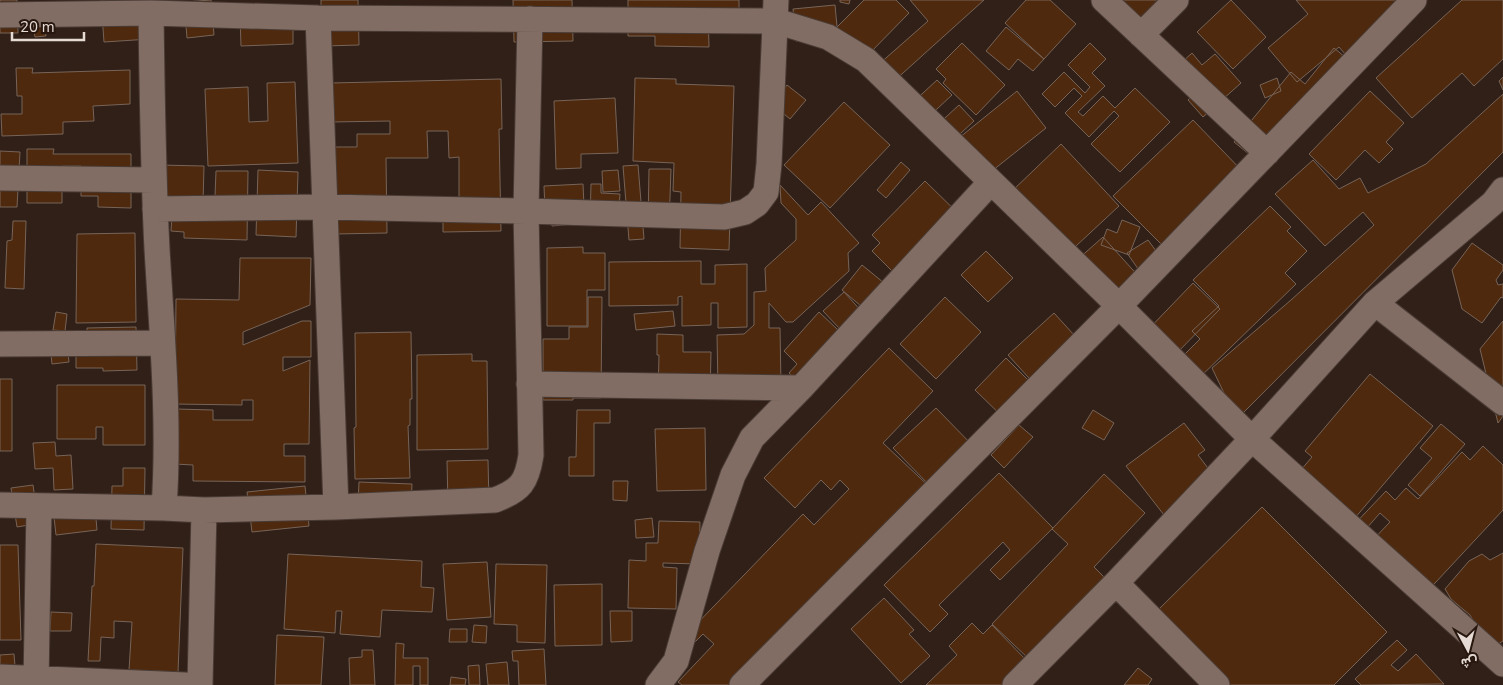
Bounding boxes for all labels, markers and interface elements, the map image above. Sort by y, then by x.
scale bar [12,10,85,42]
text: 20 m [20,17,55,37]
north arrow [1443,625,1493,675]
text: ش [1460,652,1479,673]

